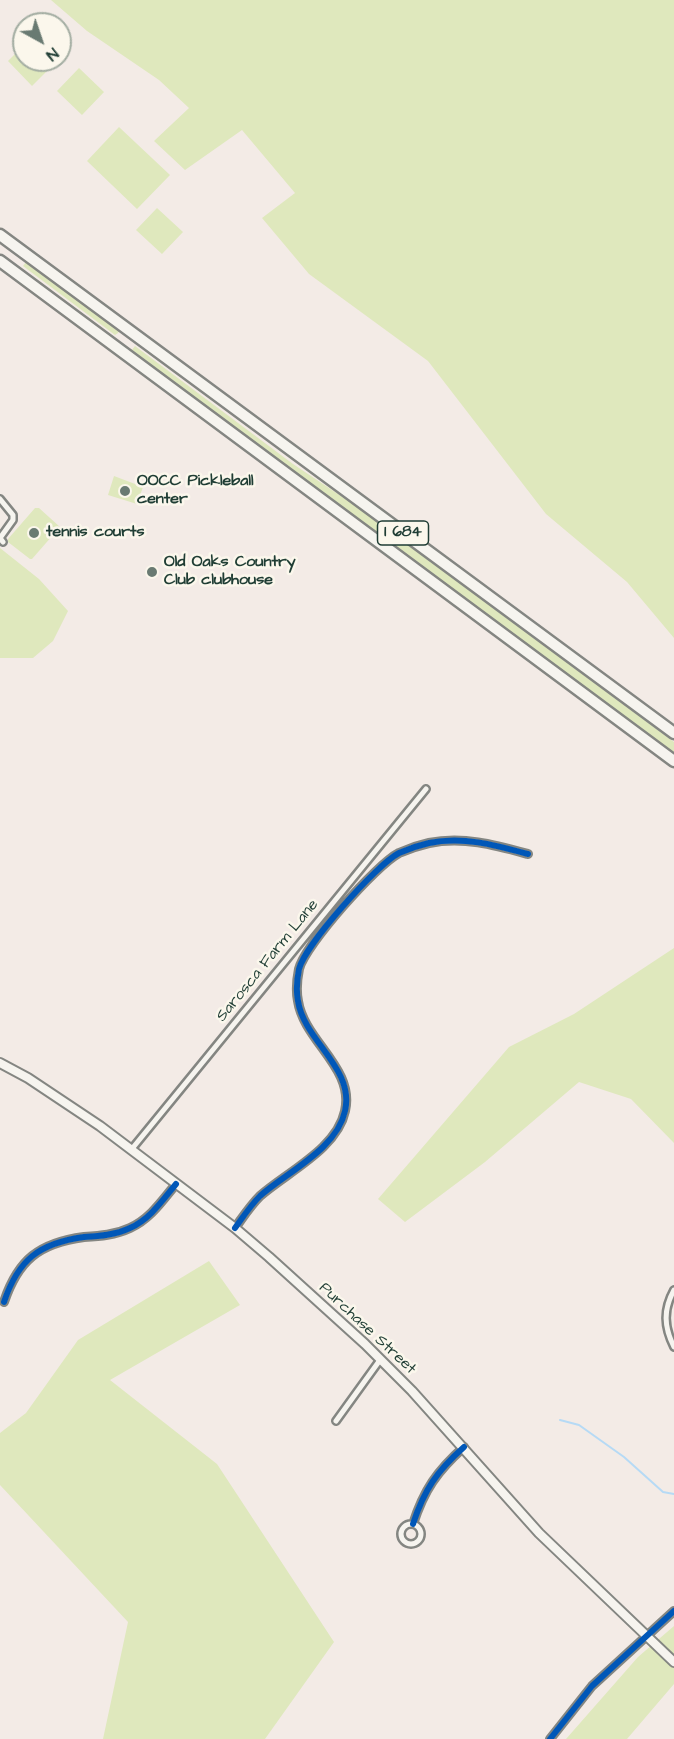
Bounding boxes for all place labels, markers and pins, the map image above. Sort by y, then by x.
place label: OOCC Pickleball center [137,472,253,510]
marker: OOCC Pickleball center [118,484,132,498]
place label: tennis courts [46,523,145,543]
marker: tennis courts [27,526,41,540]
place label: Old Oaks Country Club clubhouse [164,553,296,591]
marker: Old Oaks Country Club clubhouse [145,565,159,579]

